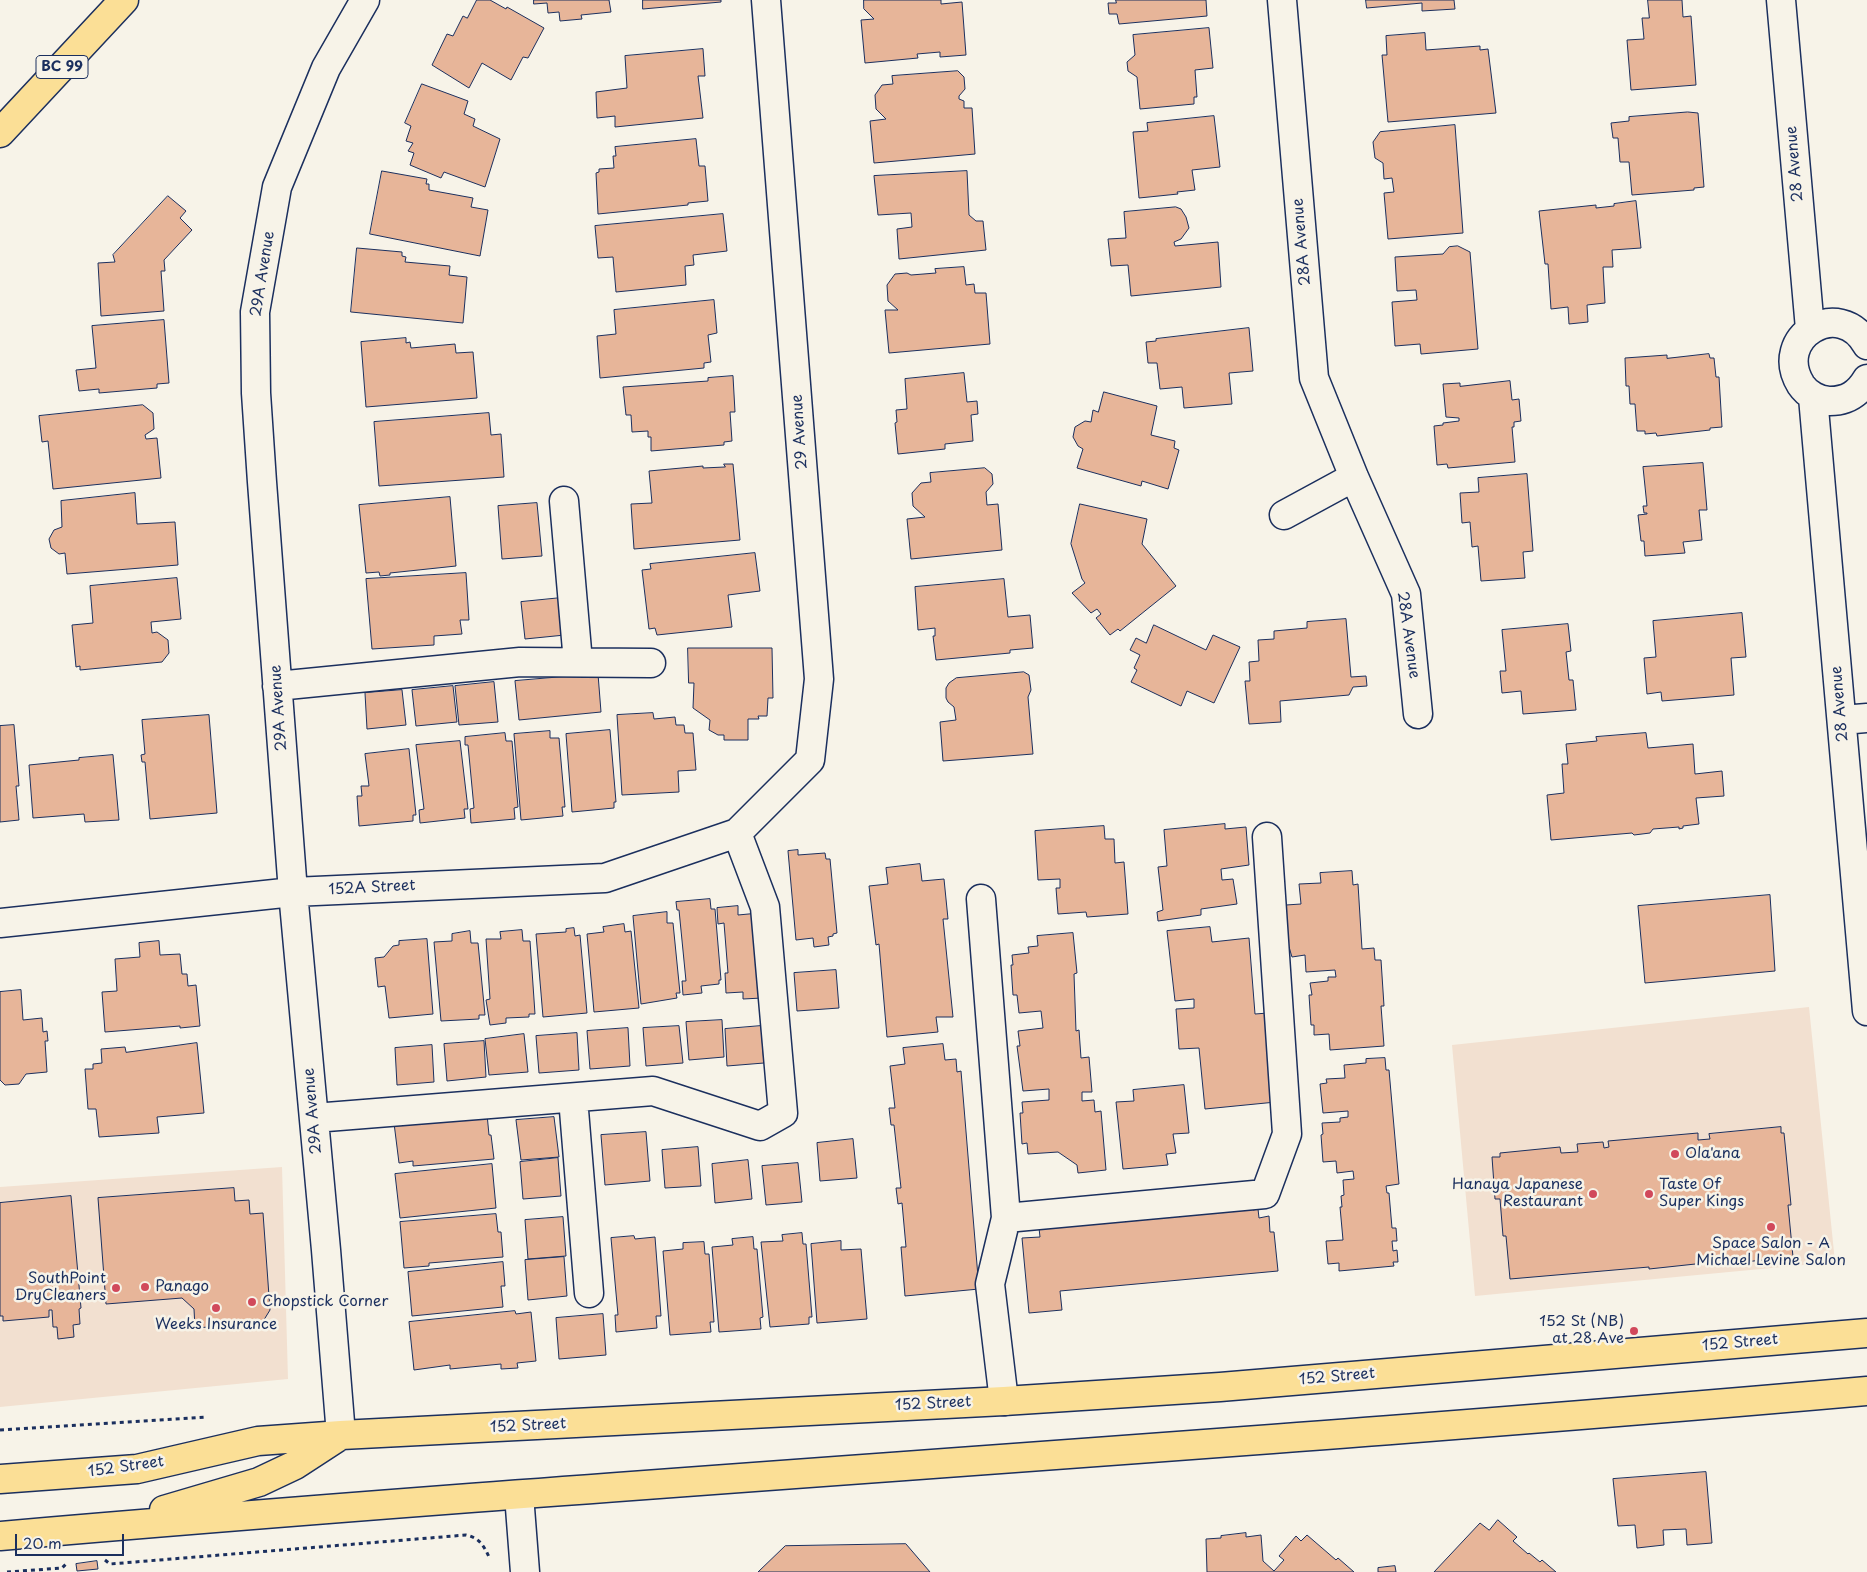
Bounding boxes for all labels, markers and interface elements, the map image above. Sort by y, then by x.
road number: BC 99 [36,56,88,78]
street label: 28 Avenue [1783,125,1807,203]
street label: 28A Avenue [1289,198,1315,286]
street label: 29A Avenue [247,230,279,318]
street label: 29 Avenue [788,394,812,470]
street label: 28A Avenue [1393,590,1423,680]
street label: 29A Avenue [267,664,291,752]
street label: 28 Avenue [1828,665,1852,743]
street label: 152A Street [328,877,416,899]
street label: 29A Avenue [300,1067,326,1155]
place label: Ola'ana [1685,1145,1740,1163]
marker: Ola'ana [1669,1148,1681,1160]
place label: Hanaya Japanese Restaurant [1452,1176,1583,1211]
place label: Taste Of Super Kings [1659,1176,1744,1211]
marker: Hanaya Japanese Restaurant [1587,1188,1599,1200]
marker: Taste Of Super Kings [1643,1188,1655,1200]
marker: Space Salon - A Michael Levine Salon [1765,1221,1777,1233]
place label: Space Salon - A Michael Levine Salon [1696,1235,1846,1270]
place label: SouthPoint DryCleaners [15,1270,106,1305]
place label: Panago [155,1278,209,1296]
marker: Panago [139,1281,151,1293]
marker: SouthPoint DryCleaners [110,1282,122,1294]
place label: Chopstick Corner [262,1293,388,1311]
marker: Chopstick Corner [246,1296,258,1308]
marker: Weeks Insurance [210,1302,222,1314]
place label: 152 St (NB) at 28 Ave [1539,1313,1624,1348]
place label: Weeks Insurance [155,1316,277,1334]
marker: 152 St (NB) at 28 Ave [1628,1325,1640,1337]
street label: 152 Street [1701,1331,1779,1355]
street label: 152 Street [1298,1365,1376,1389]
street label: 152 Street [894,1393,972,1415]
street label: 152 Street [489,1415,567,1437]
street label: 152 Street [87,1453,165,1481]
scale bar [18,1524,126,1556]
text: 20 m [23,1531,62,1554]

